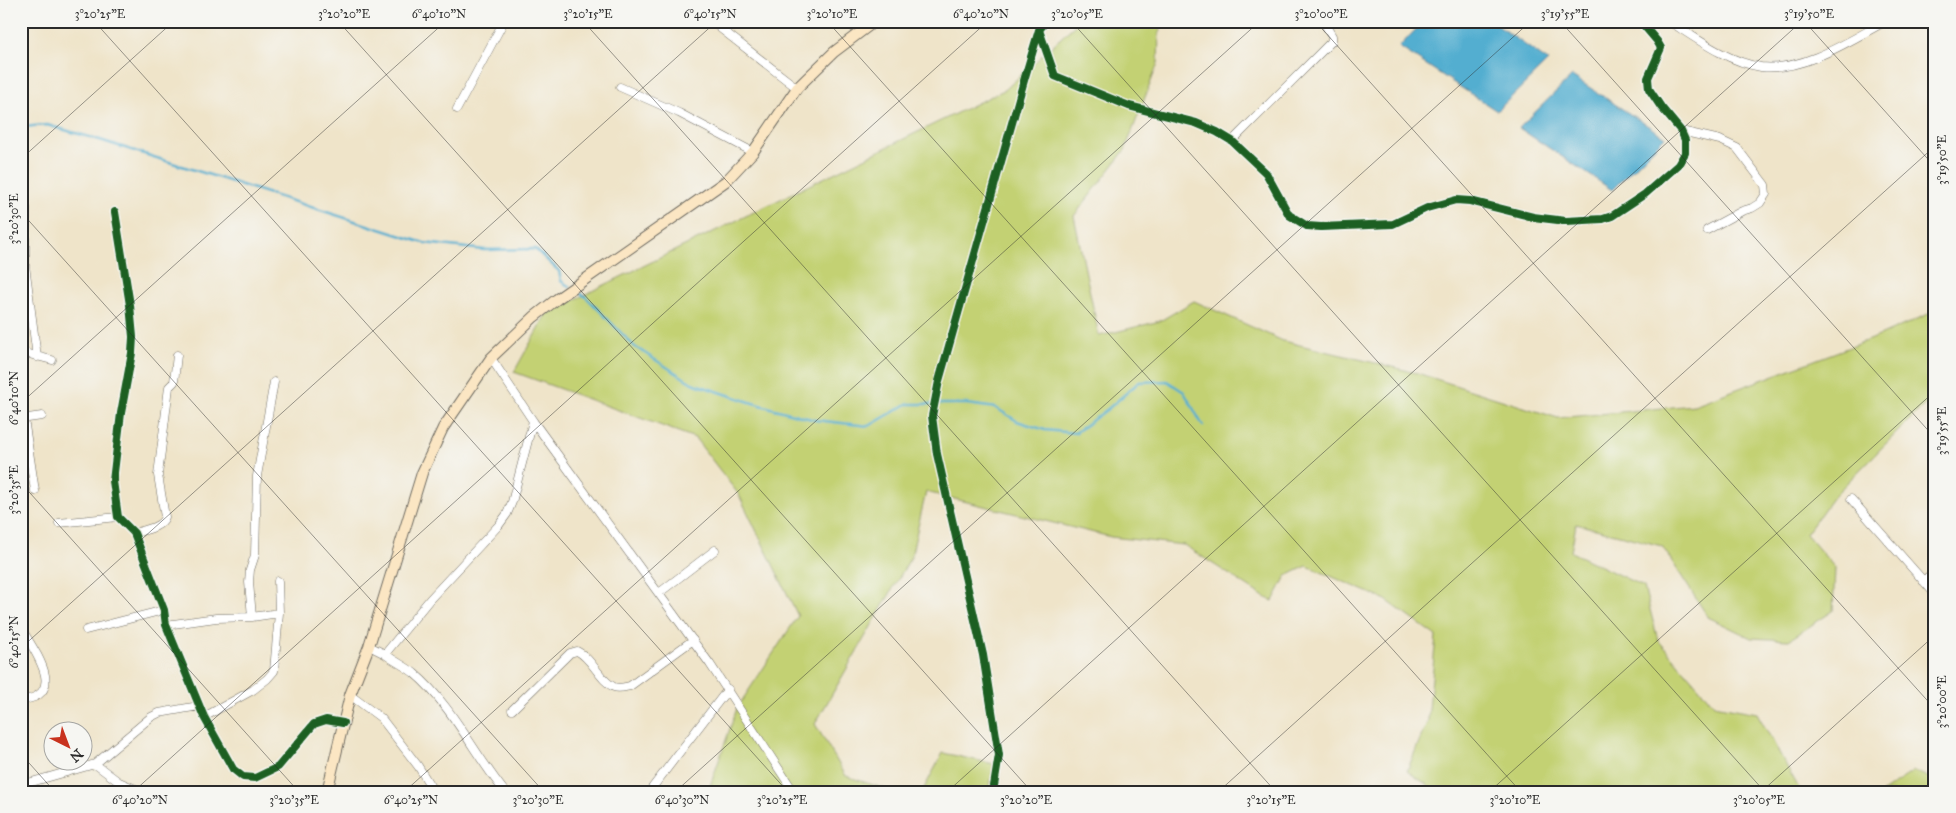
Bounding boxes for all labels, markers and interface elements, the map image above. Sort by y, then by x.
text: 3°20'25"E [75,7,126,21]
text: 3°20'20"E [318,7,370,21]
text: 6°40'10"N [412,7,466,21]
text: 3°20'15"E [563,7,613,21]
text: 6°40'15"N [683,7,737,21]
text: 3°20'10"E [807,7,858,21]
text: 6°40'20"N [953,7,1009,21]
text: 3°20'05"E [1051,7,1103,21]
text: 3°20'00"E [1294,7,1348,21]
text: 3°19'55"E [1541,7,1590,21]
text: 3°19'50"E [1784,7,1834,21]
text: 3°19'50"E [1935,135,1949,185]
text: 3°20'30"E [7,193,21,245]
text: 6°40'10"N [7,371,21,425]
text: 3°19'55"E [1935,406,1949,455]
text: 3°20'35"E [7,465,21,515]
text: 6°40'15"N [7,615,21,669]
text: 3°20'00"E [1935,675,1949,729]
north arrow [42,720,92,770]
text: N [66,745,86,766]
text: 6°40'20"N [112,793,168,807]
text: 3°20'35"E [269,793,319,807]
text: 6°40'25"N [384,793,438,807]
text: 3°20'30"E [513,793,564,807]
text: 6°40'30"N [655,793,709,807]
text: 3°20'25"E [757,793,808,807]
text: 3°20'20"E [1000,793,1052,807]
text: 3°20'15"E [1246,793,1296,807]
text: 3°20'10"E [1490,793,1541,807]
text: 3°20'05"E [1733,793,1785,807]

